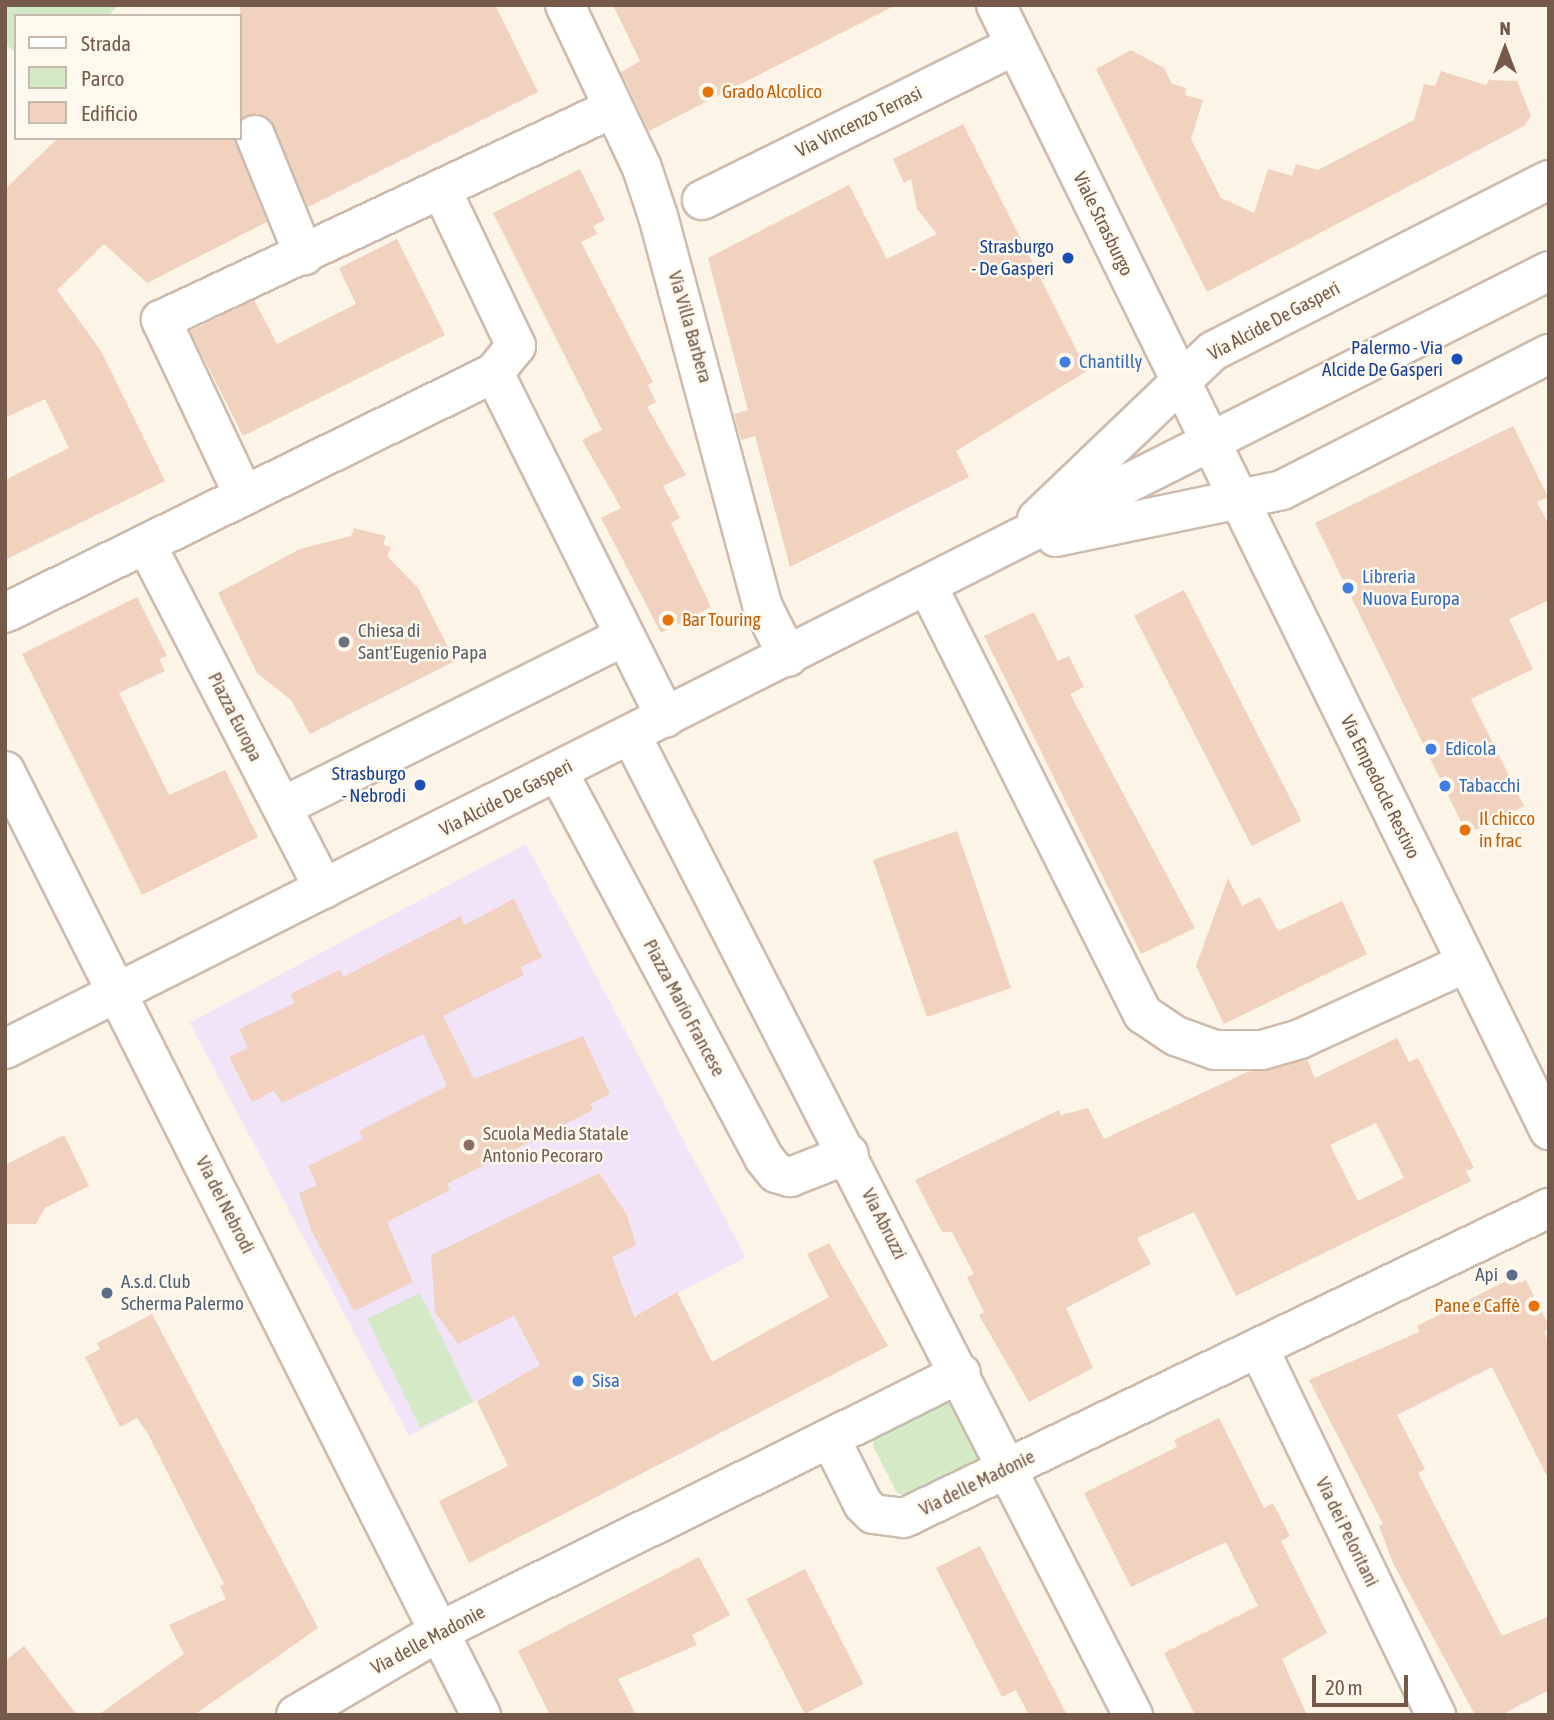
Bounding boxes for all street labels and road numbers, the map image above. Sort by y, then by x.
street label: Via Vincenzo Terrasi [792,82,926,162]
street label: Viale Strasburgo [1068,168,1138,280]
street label: Via Villa Barbera [663,268,717,386]
street label: Via Alcide De Gasperi [1204,277,1344,365]
street label: Piazza Europa [203,669,267,765]
street label: Via Empedocle Restivo [1335,712,1425,862]
street label: Via Alcide De Gasperi [436,755,576,841]
street label: Piazza Mario Francese [638,936,730,1080]
street label: Via dei Nebrodi [191,1152,259,1258]
street label: Via Abruzzi [857,1185,911,1263]
street label: Via delle Madonie [916,1445,1038,1521]
street label: Via dei Peloritani [1311,1473,1383,1591]
street label: Via delle Madonie [367,1600,489,1680]

